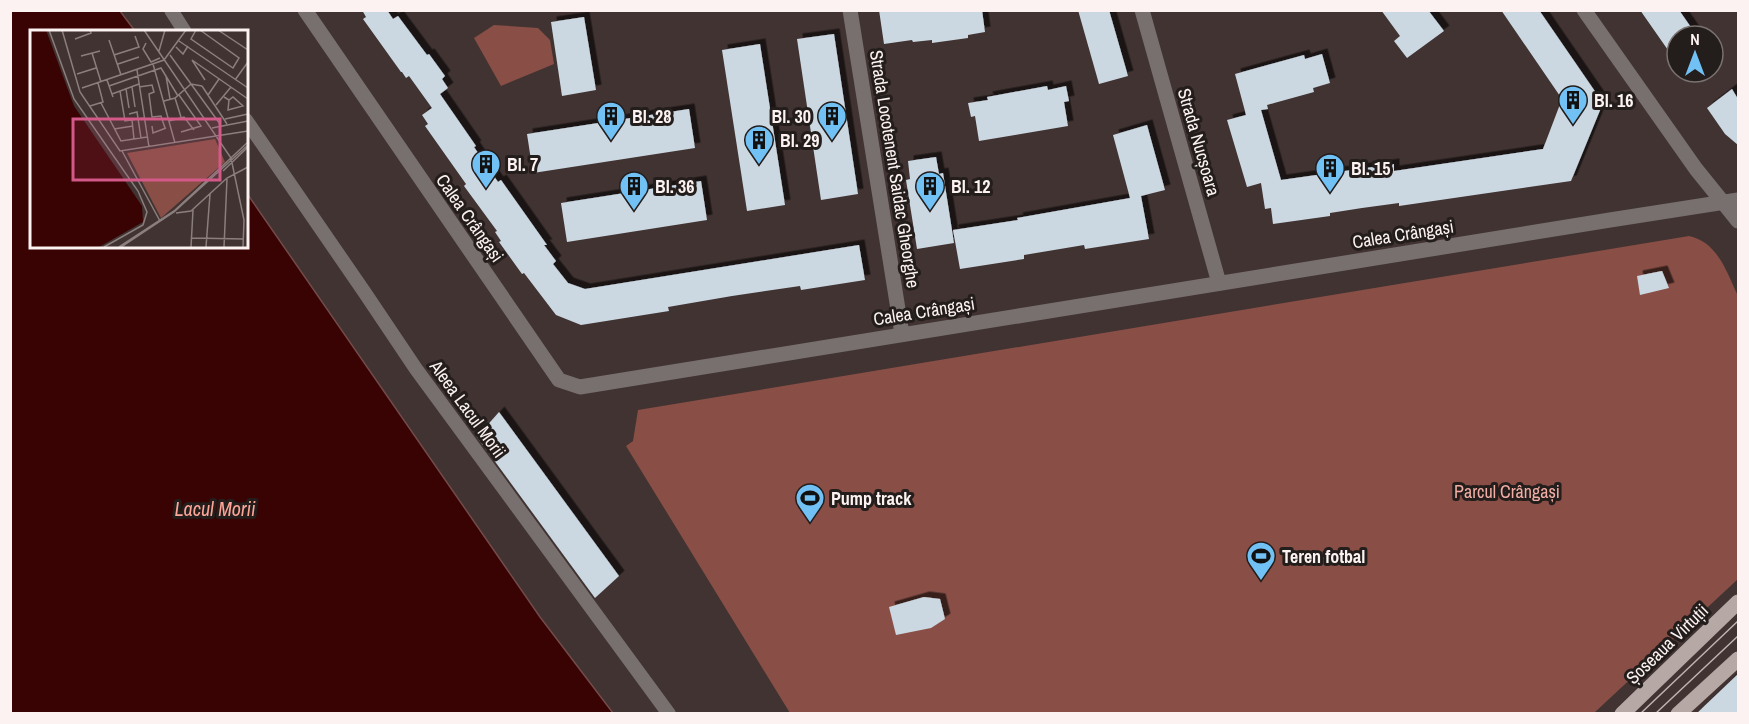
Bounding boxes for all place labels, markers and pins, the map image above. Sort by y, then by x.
building icon: Bl. 16 [1557,84,1589,126]
place label: Bl. 16 [1594,88,1633,113]
building icon: Bl. 28 [595,100,627,142]
building icon: Bl. 30 [816,100,848,142]
place label: Bl. 28 [632,104,671,129]
place label: Bl. 30 [772,104,811,129]
building icon: Bl. 29 [743,124,775,166]
place label: Bl. 29 [780,128,819,153]
building icon: Bl. 7 [470,148,502,190]
place label: Bl. 7 [507,152,538,177]
building icon: Bl. 15 [1314,152,1346,194]
place label: Bl. 15 [1351,156,1390,181]
building icon: Bl. 36 [618,170,650,212]
building icon: Bl. 12 [914,170,946,212]
place label: Bl. 36 [655,174,694,199]
place label: Bl. 12 [951,174,990,199]
sports icon: Pump track [794,482,826,524]
place label: Pump track [831,486,912,511]
sports icon: Teren fotbal [1245,540,1277,582]
place label: Teren fotbal [1282,544,1365,569]

